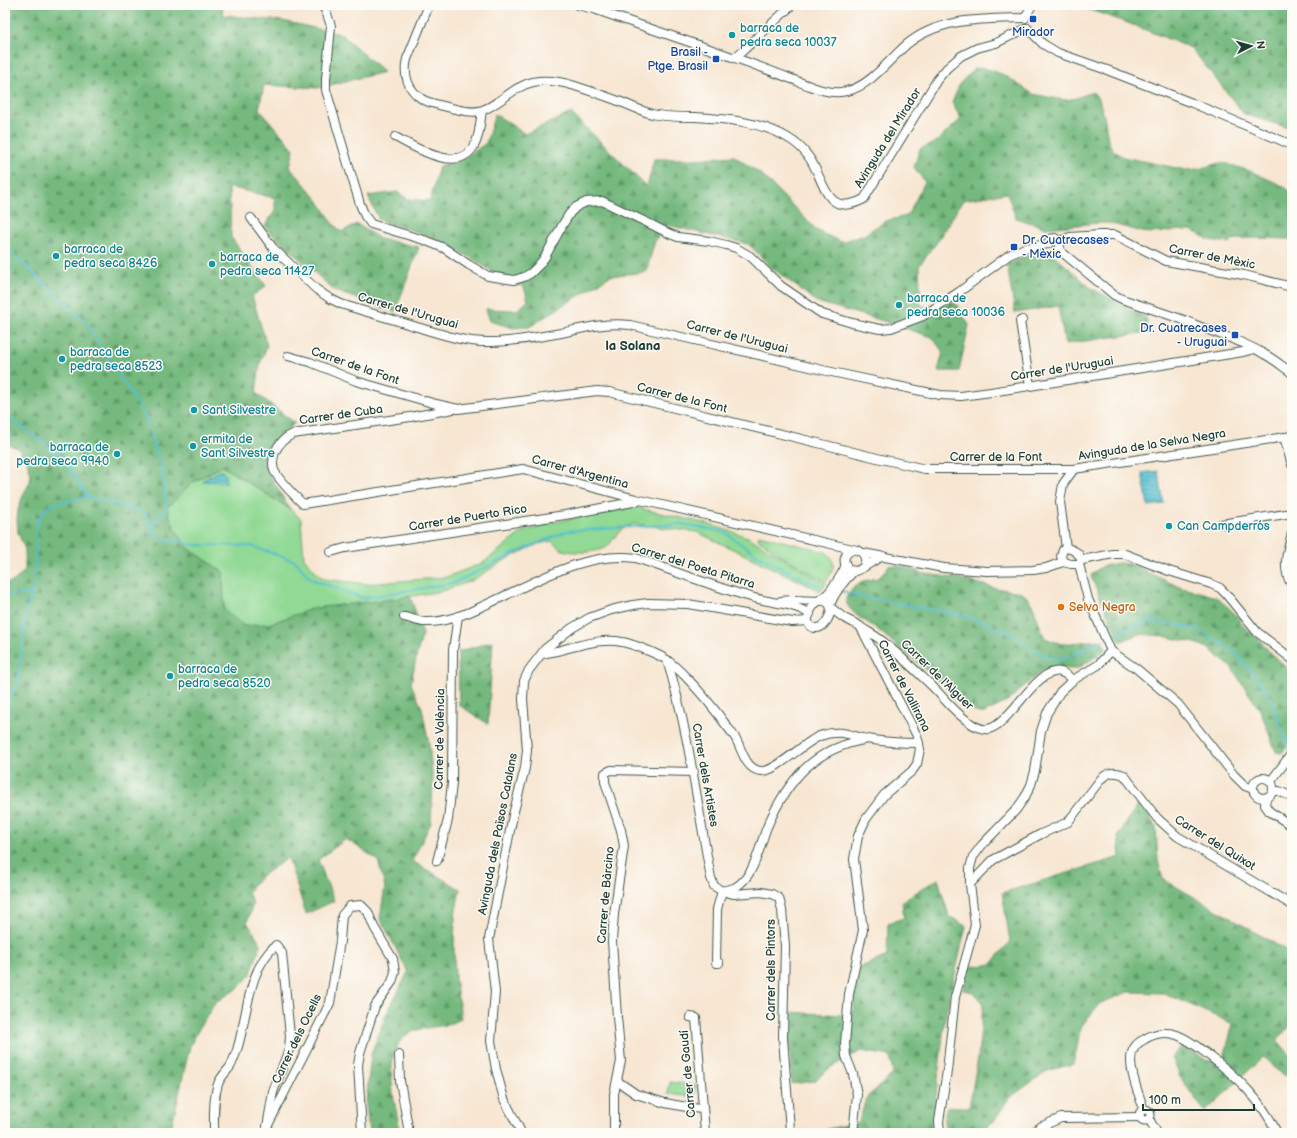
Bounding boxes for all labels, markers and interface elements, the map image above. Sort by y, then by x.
marker: Mirador [1028,14,1038,24]
place label: barraca de pedra seca 10037 [740,21,837,50]
place label: Mirador [1012,25,1055,40]
north arrow [1231,26,1271,66]
marker: barraca de pedra seca 10037 [727,30,737,40]
text: N [1254,40,1267,50]
place label: Brasil - Ptge. Brasil [647,45,708,74]
marker: Brasil - Ptge. Brasil [711,54,721,64]
street label: Avinguda del Mirador [851,85,925,191]
place label: Dr. Cuatrecases - Mèxic [1022,233,1109,262]
street label: Carrer de Mèxic [1167,241,1257,273]
place label: barraca de pedra seca 8426 [64,242,157,271]
marker: Dr. Cuatrecases - Mèxic [1009,242,1019,252]
place label: barraca de pedra seca 11427 [220,250,314,279]
marker: barraca de pedra seca 8426 [51,251,61,261]
marker: barraca de pedra seca 11427 [207,259,217,269]
street label: Carrer de l'Uruguai [356,289,460,333]
place label: barraca de pedra seca 10036 [907,291,1005,320]
marker: barraca de pedra seca 10036 [894,300,904,310]
street label: Carrer de l'Uruguai [685,317,789,357]
place label: Dr. Cuatrecases - Uruguai [1140,321,1227,350]
marker: Dr. Cuatrecases - Uruguai [1230,330,1240,340]
district label: la Solana [606,338,660,354]
street label: Carrer de la Font [309,344,401,388]
place label: barraca de pedra seca 8523 [70,345,163,374]
street label: Carrer de l'Uruguai [1009,353,1115,385]
marker: barraca de pedra seca 8523 [57,354,67,364]
street label: Carrer de la Font [635,380,729,417]
street label: Carrer de Cuba [298,402,384,428]
place label: Sant Silvestre [202,403,276,418]
marker: Sant Silvestre [189,405,199,415]
street label: Avinguda de la Selva Negra [1077,426,1227,464]
place label: ermita de Sant Silvestre [201,432,275,461]
place label: barraca de pedra seca 9940 [16,440,109,469]
marker: ermita de Sant Silvestre [188,441,198,451]
marker: barraca de pedra seca 9940 [112,449,122,459]
street label: Carrer de la Font [950,450,1042,465]
street label: Carrer d'Argentina [530,452,630,492]
street label: Carrer de Puerto Rico [408,501,528,535]
place label: Can Campderrós [1177,519,1270,534]
marker: Can Campderrós [1164,521,1174,531]
street label: Carrer del Poeta Pitarra [629,540,757,592]
place label: Selva Negra [1069,600,1136,615]
marker: Selva Negra [1056,602,1066,612]
street label: Carrer de l'Alguer [898,637,977,714]
street label: Carrer de Vallirana [874,638,934,735]
place label: barraca de pedra seca 8520 [178,662,271,691]
marker: barraca de pedra seca 8520 [165,671,175,681]
street label: Carrer de València [432,688,448,790]
street label: Carrer dels Artistes [689,722,722,828]
street label: Avinguda dels Països Catalans [475,752,521,916]
street label: Carrer del Quixot [1172,812,1259,874]
street label: Carrer de Bàrcino [594,846,618,944]
street label: Carrer dels Pintors [764,919,779,1021]
street label: Carrer dels Ocells [269,992,325,1086]
street label: Carrer de Gaudí [677,1029,699,1118]
scale bar [1143,1086,1254,1112]
text: 100 m [1149,1093,1181,1108]

